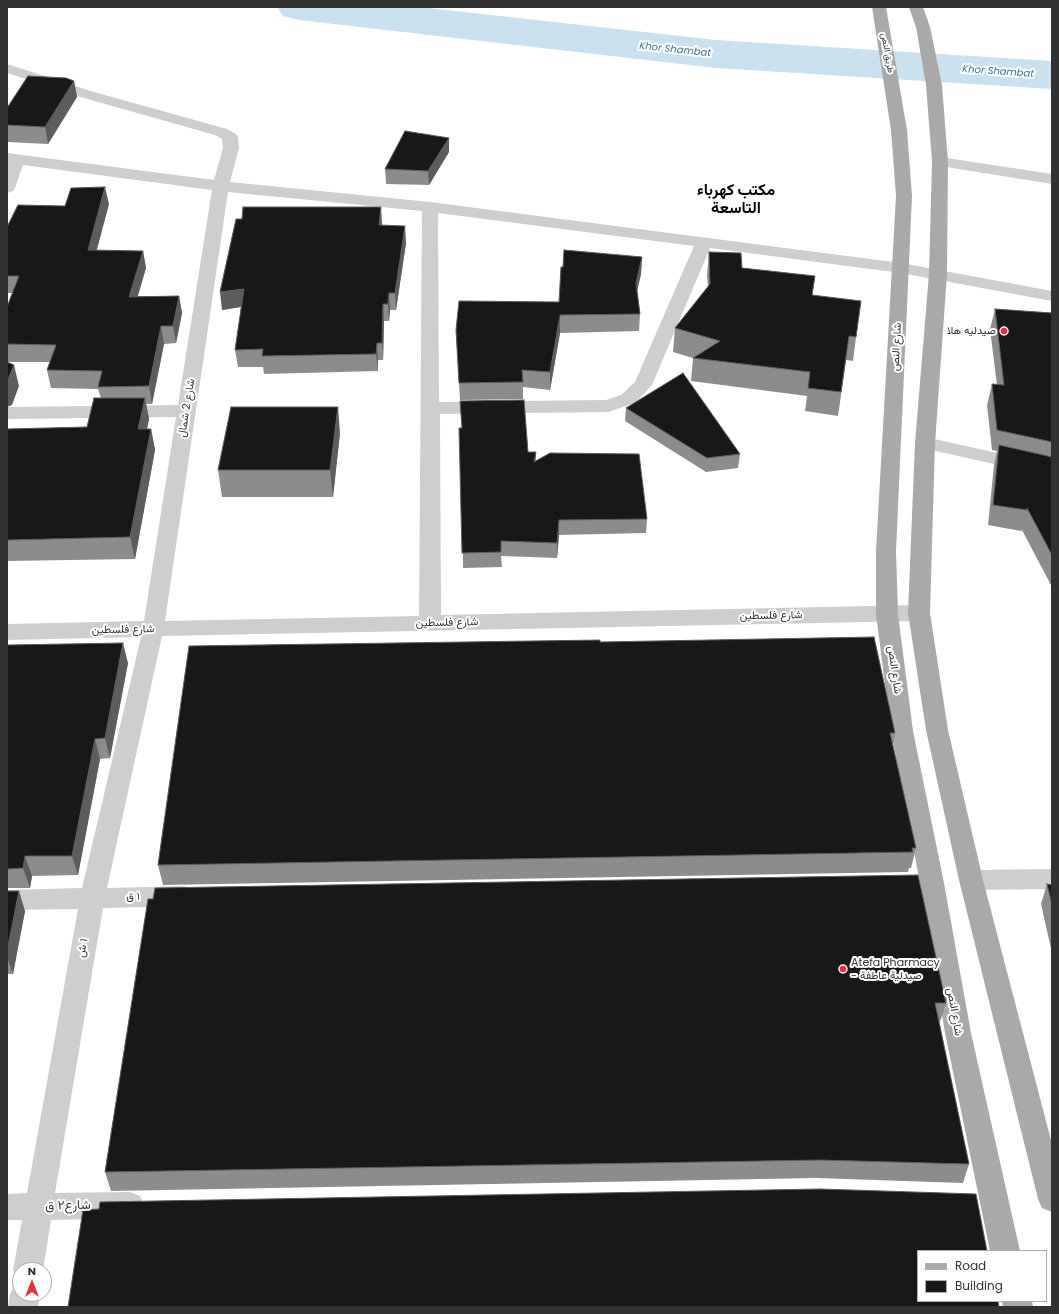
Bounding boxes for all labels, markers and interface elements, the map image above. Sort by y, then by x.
street label: طريق النص [878,32,896,74]
water label: Khor Shambat [639,40,711,60]
water label: Khor Shambat [962,64,1034,80]
district label: مكتب كهرباء التاسعة [697,181,775,219]
street label: شارع النص [889,322,905,372]
place label: صيدليه هلا [947,324,996,338]
marker: صيدليه هلا [999,326,1009,336]
street label: شارع 2 شمال [176,378,198,438]
street label: شارع فلسطين [740,609,802,623]
street label: شارع فلسطين [416,616,478,630]
street label: شارع فلسطين [92,623,154,637]
street label: شارع النص [884,645,904,695]
street label: ١ ق [126,890,140,904]
street label: ١ ش [75,937,91,959]
place label: Atefa Pharmacy - صيدلية عاطفة [851,956,940,982]
marker: Atefa Pharmacy - صيدلية عاطفة [838,964,848,974]
street label: شارع النص [943,987,965,1037]
street label: شارع٢ ق [45,1198,91,1214]
legend [917,1250,1047,1302]
text: Road [955,1257,986,1274]
north arrow [12,1262,52,1302]
text: N [28,1263,36,1279]
text: Building [955,1277,1003,1294]

